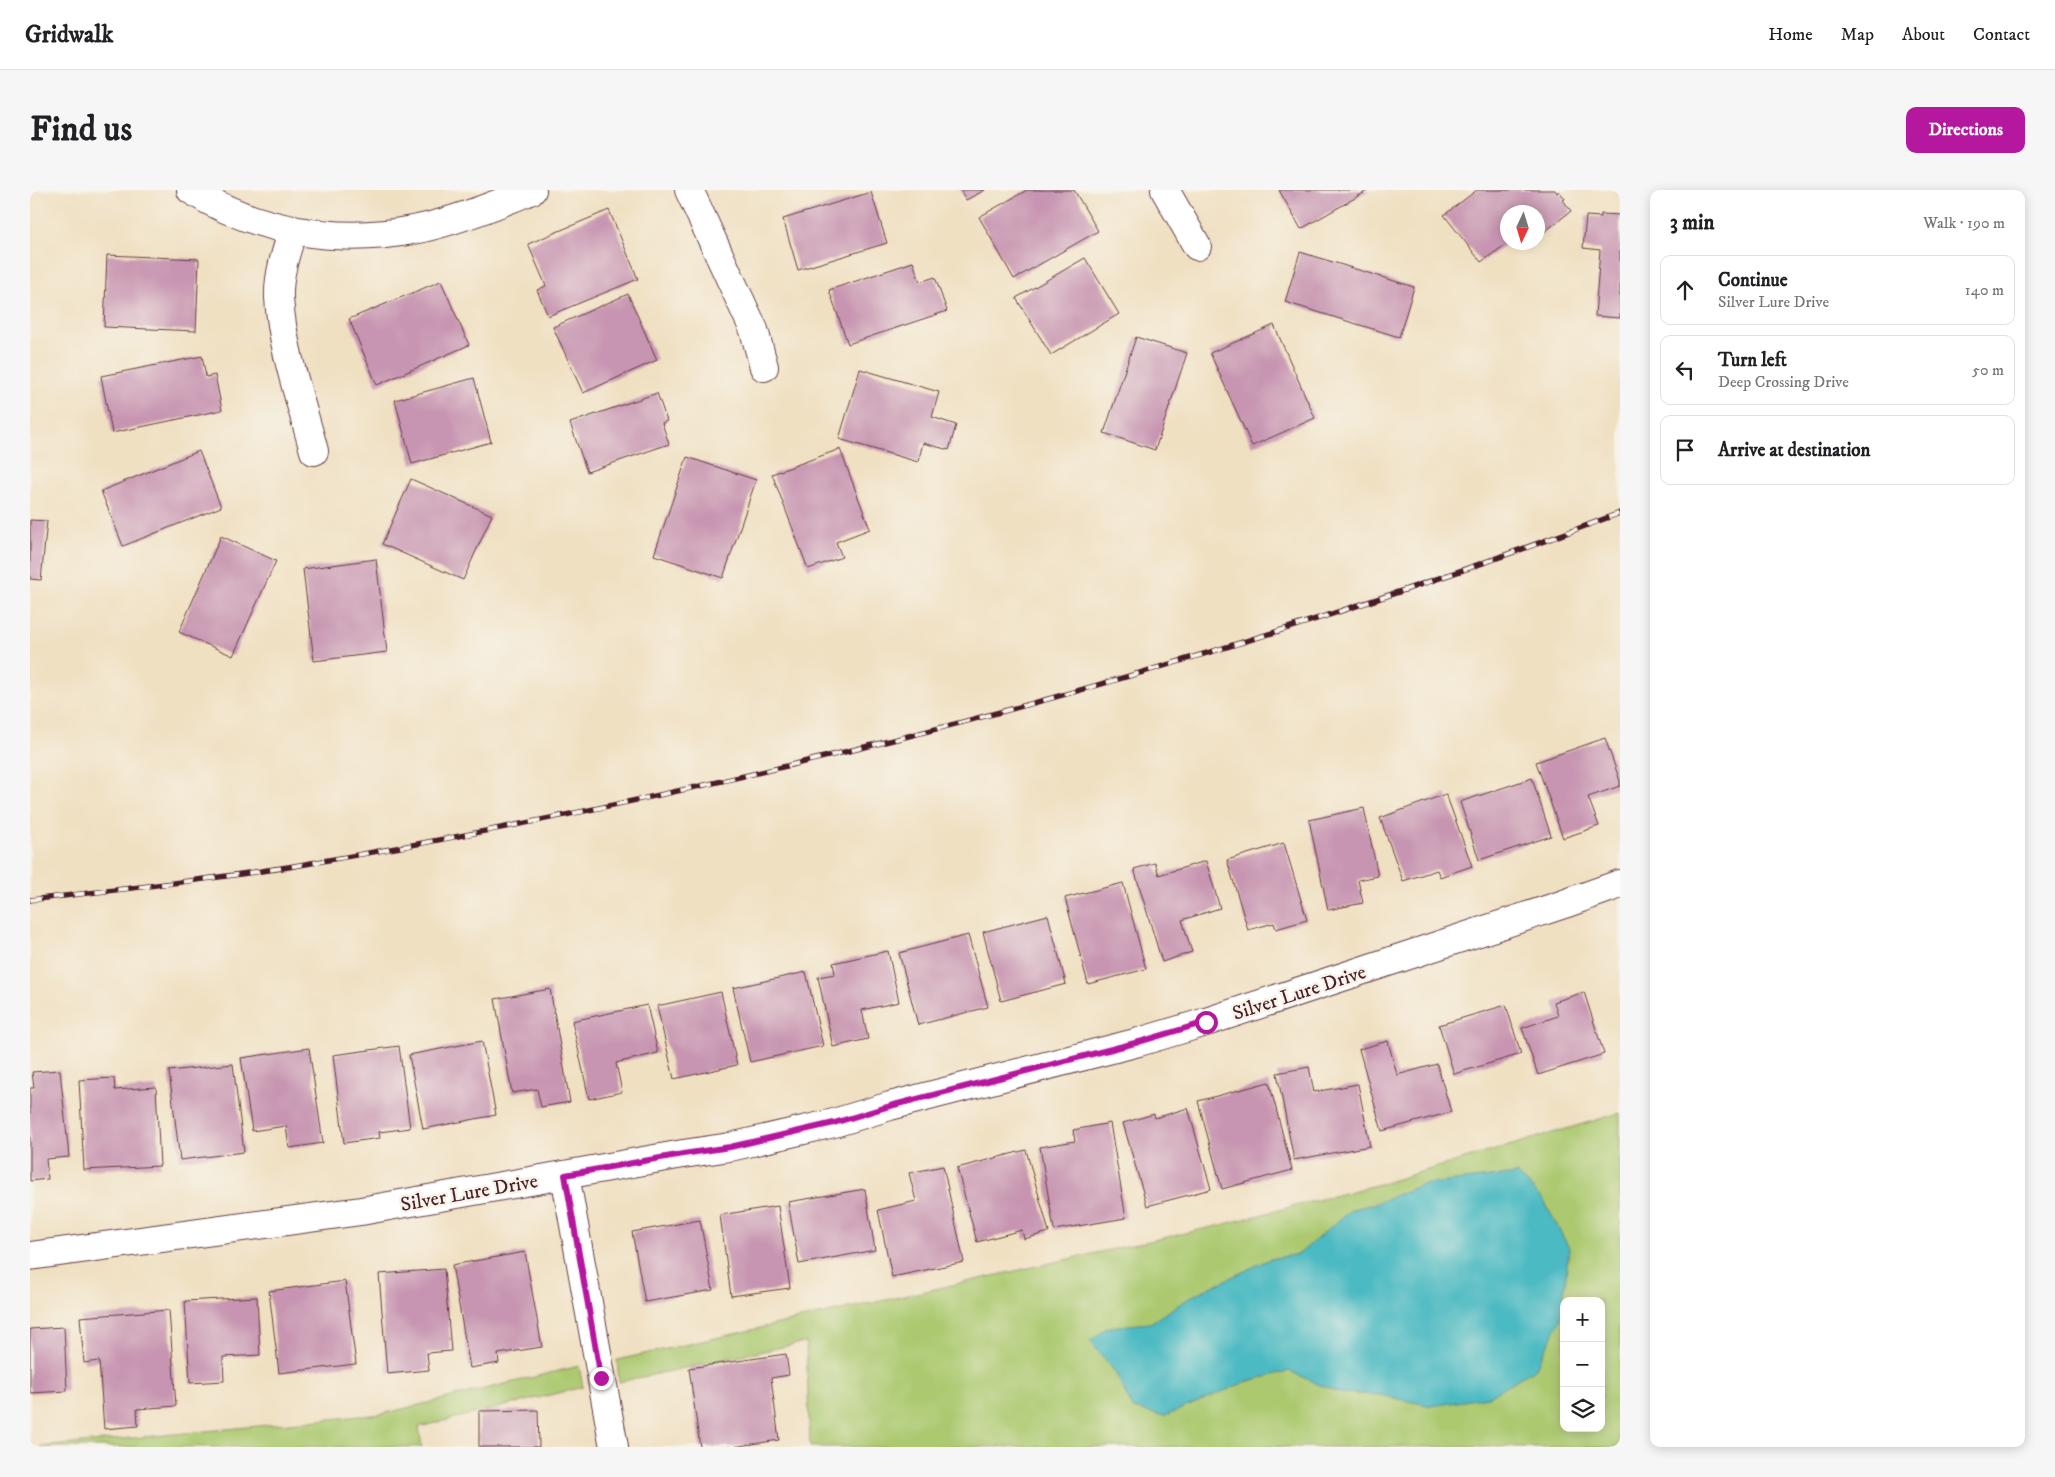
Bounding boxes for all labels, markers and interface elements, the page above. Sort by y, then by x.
text: Gridwalk [25,20,113,50]
text: Home [1768,24,1813,46]
text: Map [1841,24,1874,46]
text: About [1902,24,1945,46]
text: Contact [1973,24,2030,46]
button: Directions [1906,107,2025,153]
text: Find us [30,108,132,152]
north arrow [1500,205,1545,250]
text: 3 min [1670,210,1715,236]
text: Walk · 190 m [1923,213,2005,233]
text: Continue [1718,269,1788,292]
icon: ahead [1671,276,1699,304]
text: 140 m [1965,280,2004,300]
text: Silver Lure Drive [1718,292,1829,312]
text: Turn left [1718,349,1787,372]
icon: left [1671,356,1699,384]
text: 50 m [1972,360,2004,380]
text: Deep Crossing Drive [1718,372,1849,392]
icon: arrive [1671,436,1699,464]
text: Arrive at destination [1718,439,1870,462]
street label: Silver Lure Drive [1230,960,1369,1027]
route start [1195,1011,1218,1034]
street label: Silver Lure Drive [399,1169,540,1218]
map controls [1560,1297,1605,1432]
button: + [1560,1297,1605,1342]
button: − [1560,1342,1605,1387]
route end [590,1367,613,1390]
button: layers [1560,1387,1605,1432]

